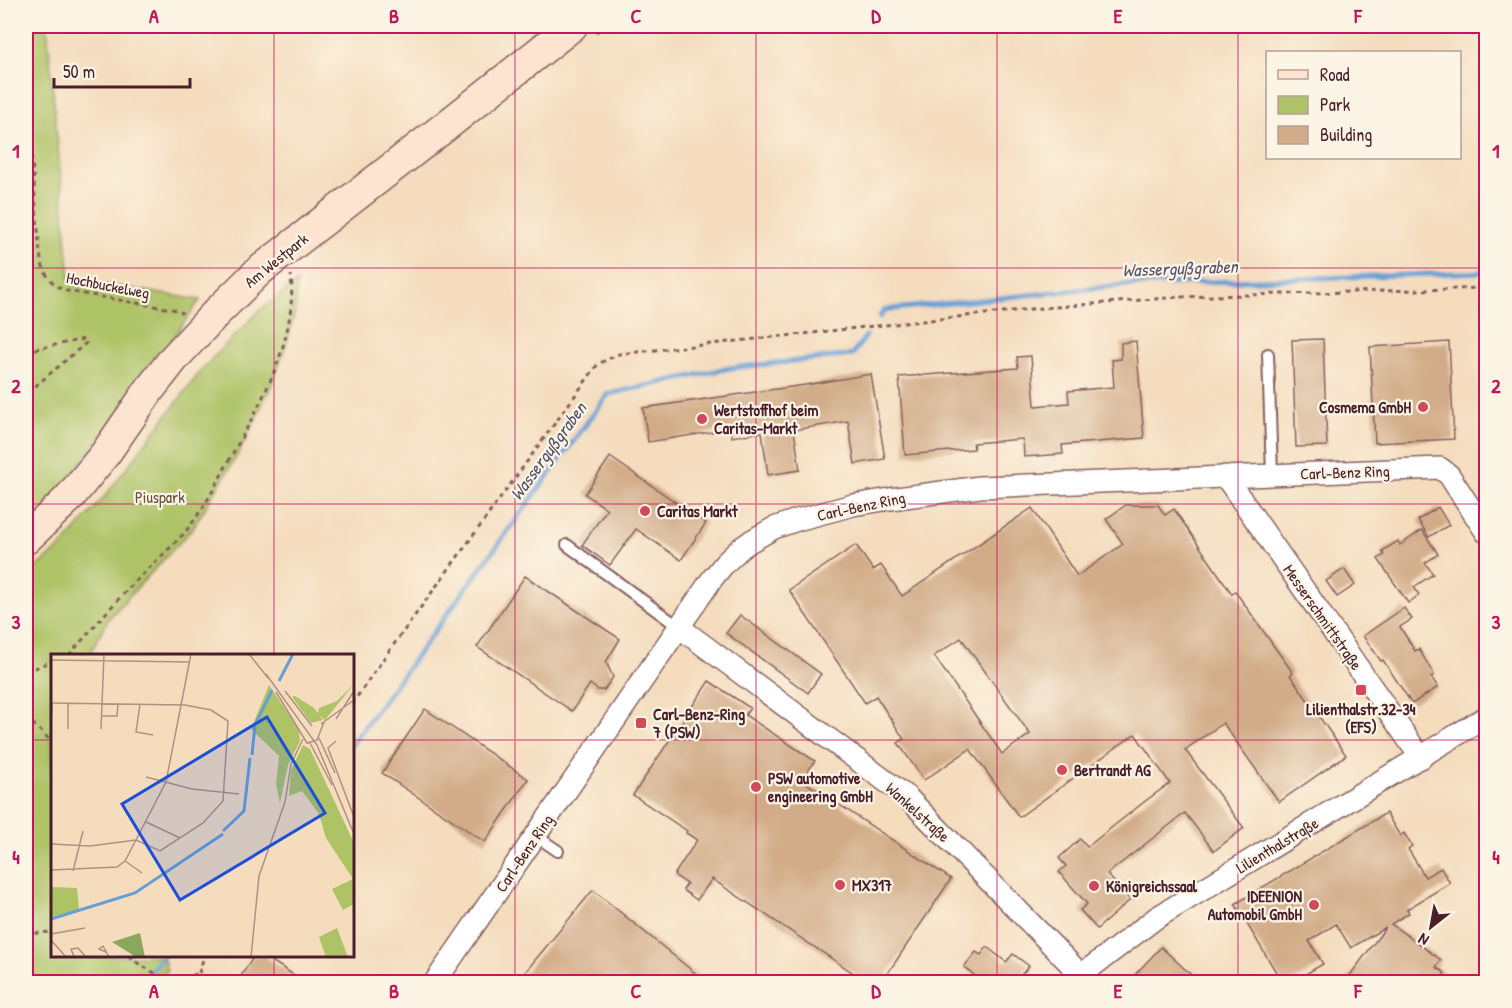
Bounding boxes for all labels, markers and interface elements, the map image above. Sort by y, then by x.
text: A [149,2,159,29]
text: B [389,2,399,29]
text: C [631,2,642,29]
text: D [871,2,881,29]
text: E [1114,2,1123,29]
text: F [1353,2,1363,29]
scale bar [54,51,190,89]
legend [1266,51,1461,159]
text: 50 m [63,59,95,84]
text: Road [1320,62,1350,87]
text: Park [1320,92,1351,117]
text: Building [1320,122,1372,147]
text: 1 [12,137,20,164]
text: 1 [1492,137,1500,164]
street label: Am Westpark [239,227,313,293]
water label: Wassergußgraben [1122,253,1240,283]
street label: Hochbuckelweg [65,266,151,304]
text: 2 [11,372,21,399]
text: 2 [1491,372,1501,399]
water label: Wassergußgraben [504,395,593,505]
place label: Cosmema GmbH [1319,396,1411,418]
place label: Wertstoffhof beim Caritas-Markt [714,399,819,439]
marker: Cosmema GmbH [1416,400,1430,414]
marker: Wertstoffhof beim Caritas-Markt [695,412,709,426]
street label: Carl-Benz Ring [1300,459,1390,485]
park label: Piuspark [135,486,185,508]
street label: Carl-Benz Ring [815,486,907,526]
place label: Caritas Markt [657,500,738,522]
marker: Caritas Markt [638,504,652,518]
street label: Messerschmittstraße [1278,560,1368,675]
text: 3 [12,608,21,635]
text: 3 [1492,608,1501,635]
inset map [51,654,354,957]
marker: Lilienthalstr.32-34 (EFS) [1354,683,1368,697]
place label: Lilienthalstr.32-34 (EFS) [1306,698,1416,738]
place label: Carl-Benz-Ring 7 (PSW) [652,703,745,743]
marker: Carl-Benz-Ring 7 (PSW) [634,716,648,730]
place label: Bertrandt AG [1074,759,1151,781]
marker: Bertrandt AG [1055,763,1069,777]
place label: PSW automotive engineering GmbH [768,767,873,808]
street label: Wankelstraße [881,777,955,847]
marker: PSW automotive engineering GmbH [749,780,763,794]
street label: Carl-Benz Ring [490,810,558,896]
street label: Lilienthalstraße [1232,811,1323,878]
text: 4 [12,843,20,870]
text: 4 [1492,843,1500,870]
place label: MX317 [852,874,892,896]
place label: Königreichssaal [1106,875,1198,898]
marker: MX317 [833,878,847,892]
marker: Königreichssaal [1087,879,1101,893]
place label: IDEENION Automobil GmbH [1208,885,1303,925]
north arrow [1401,897,1461,957]
marker: IDEENION Automobil GmbH [1307,898,1321,912]
text: N [1414,928,1433,951]
text: A [149,977,159,1004]
text: B [389,977,399,1004]
text: C [631,977,642,1004]
text: D [871,977,881,1004]
text: E [1114,977,1123,1004]
text: F [1353,977,1363,1004]

